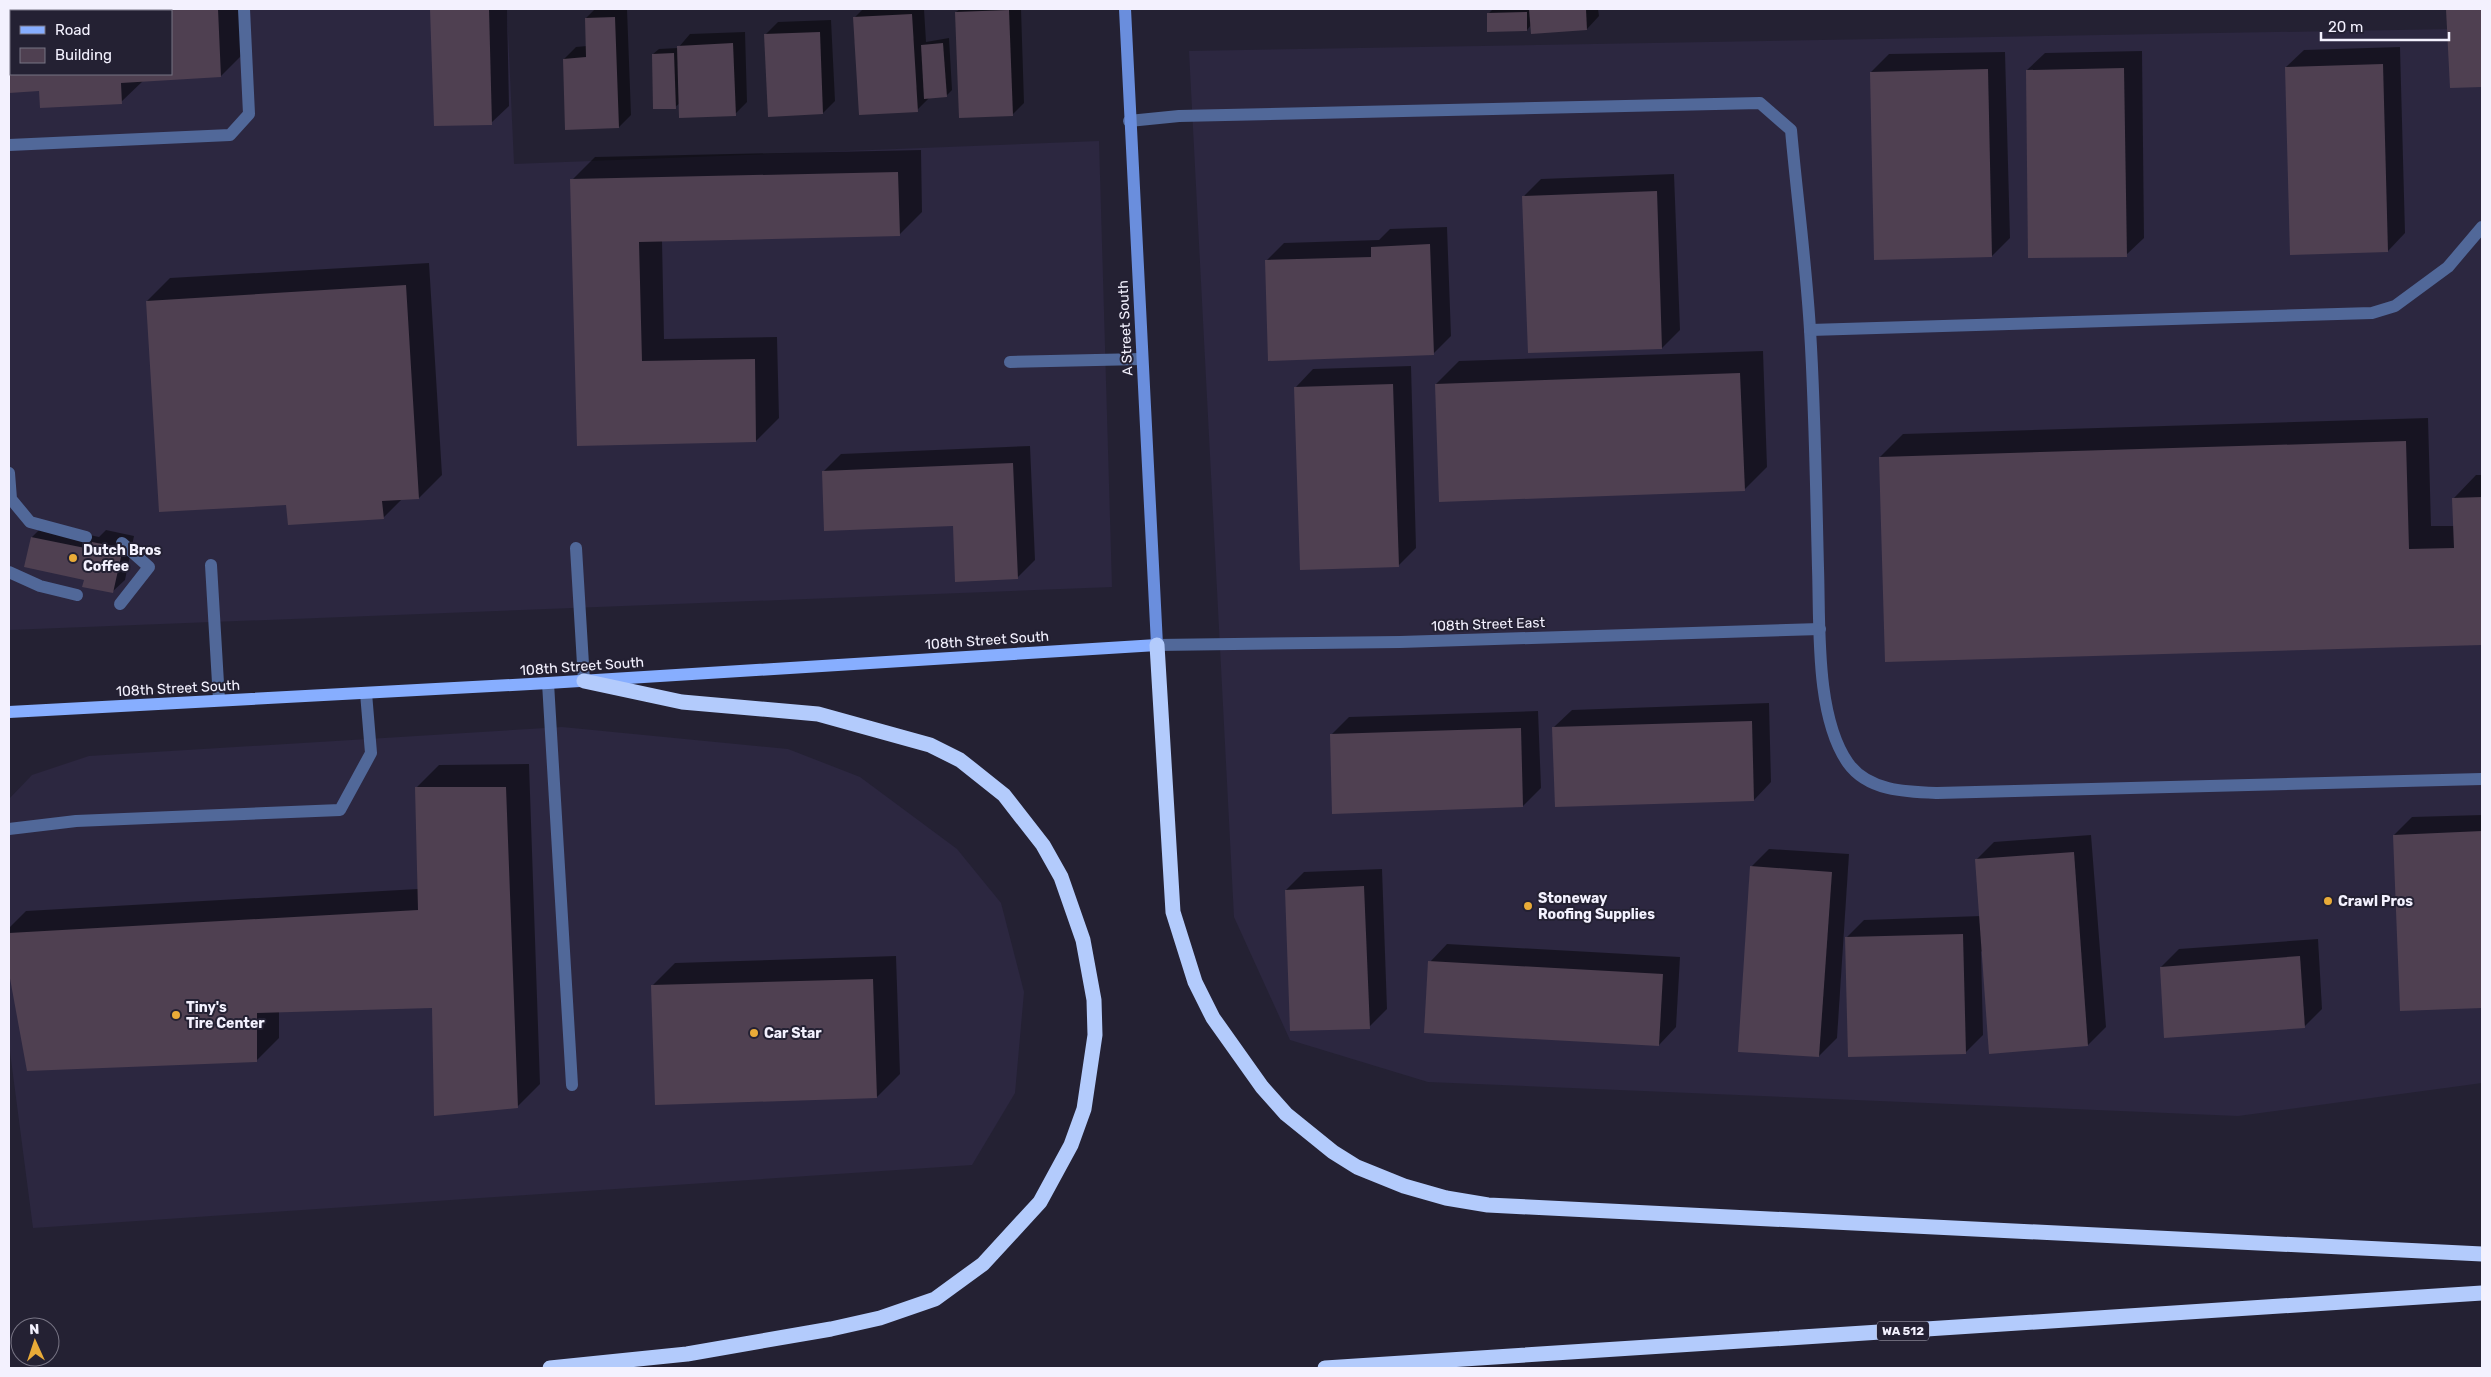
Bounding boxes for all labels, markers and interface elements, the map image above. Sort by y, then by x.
legend [10,10,172,75]
scale bar [2321,10,2448,42]
text: 20 m [2328,18,2363,36]
text: Road [55,21,91,39]
text: Building [55,46,112,64]
street label: A Street South [1115,280,1136,376]
place label: Dutch Bros Coffee [83,542,162,575]
marker: Dutch Bros Coffee [67,552,79,564]
street label: 108th Street East [1431,614,1546,635]
street label: 108th Street South [924,628,1050,653]
street label: 108th Street South [519,654,645,679]
street label: 108th Street South [116,677,241,700]
place label: Stoneway Roofing Supplies [1538,890,1655,923]
place label: Crawl Pros [2338,893,2413,910]
marker: Crawl Pros [2322,895,2334,907]
marker: Stoneway Roofing Supplies [1522,900,1534,912]
place label: Tiny's Tire Center [186,999,265,1032]
marker: Tiny's Tire Center [170,1009,182,1021]
place label: Car Star [764,1025,822,1042]
marker: Car Star [748,1027,760,1039]
north arrow [10,1317,60,1367]
text: N [29,1321,40,1338]
road number: WA 512 [1877,1322,1929,1340]

